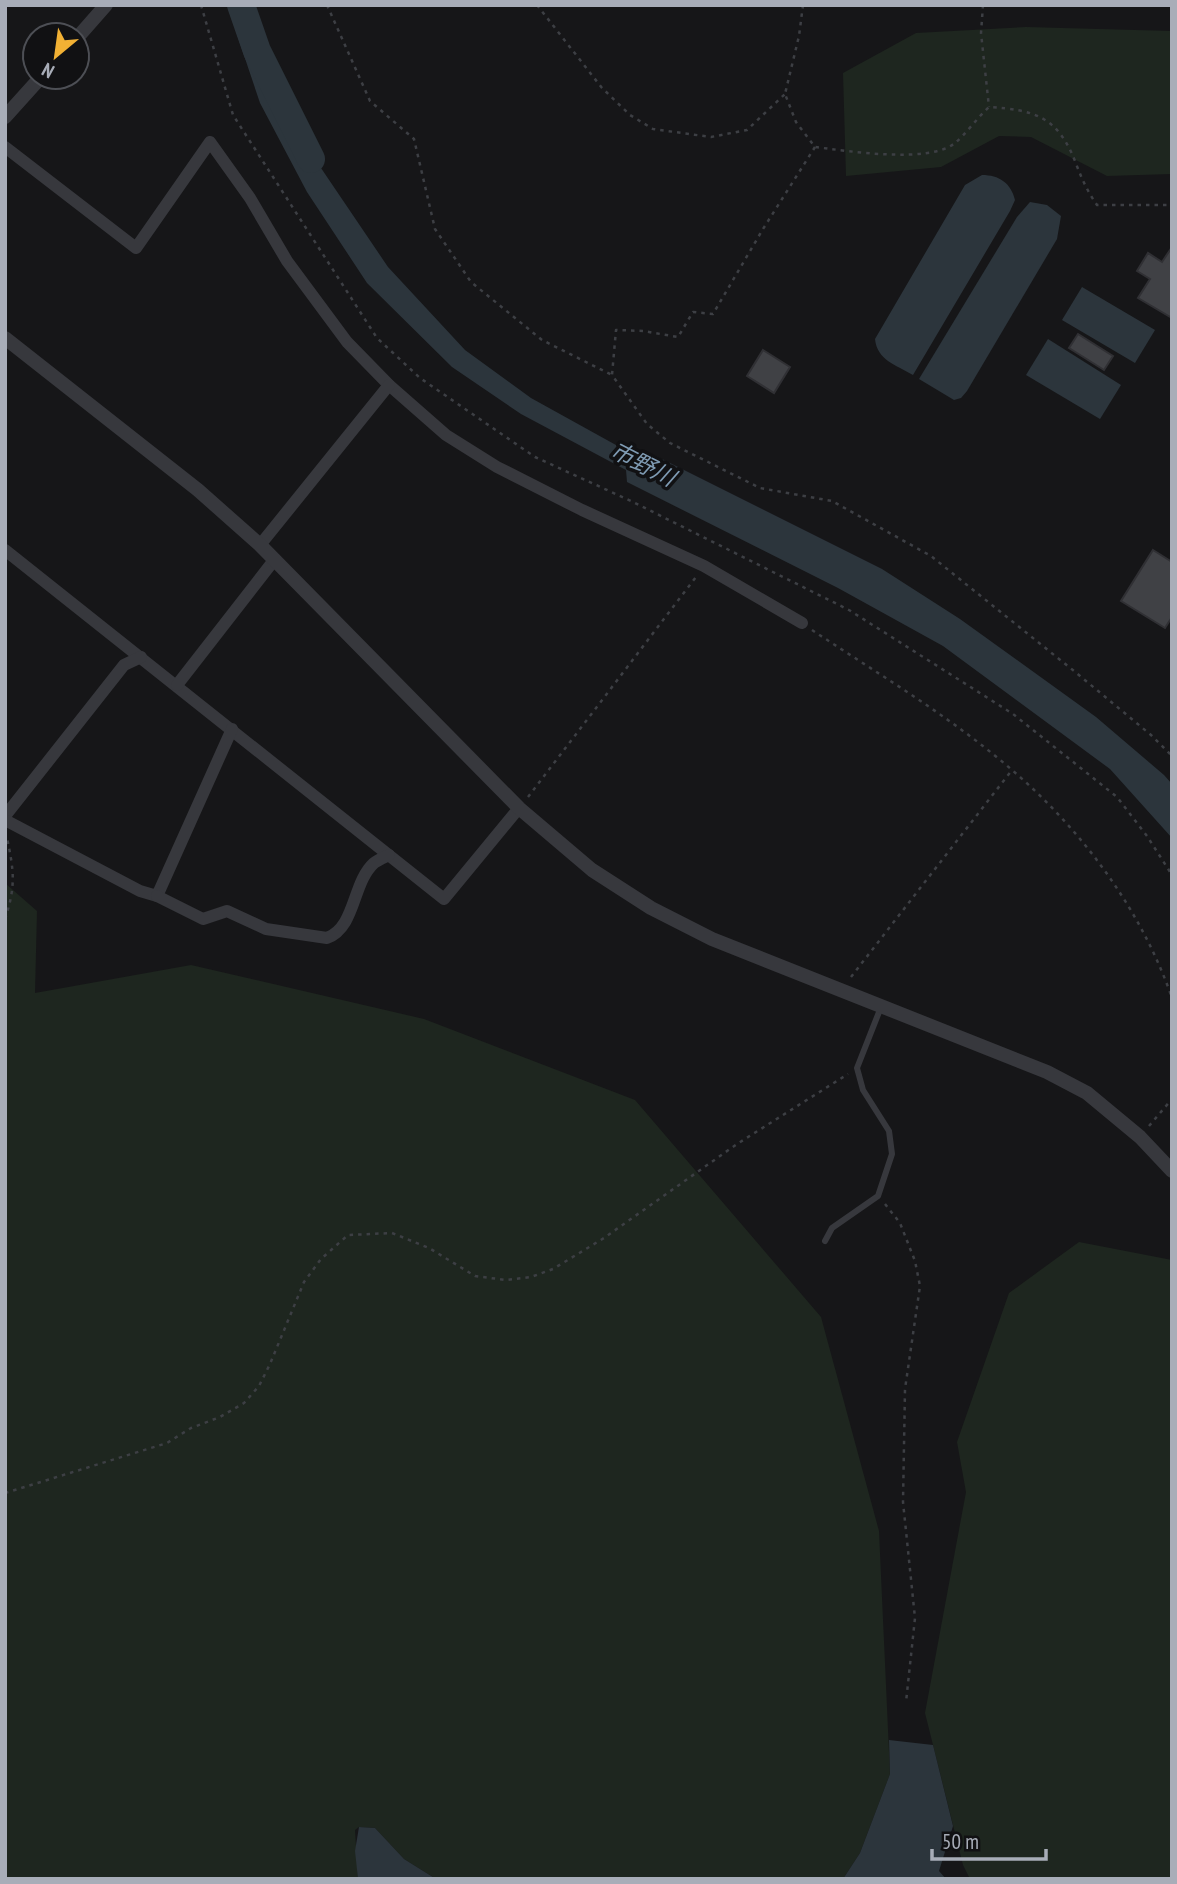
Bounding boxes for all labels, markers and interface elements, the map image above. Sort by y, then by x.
north arrow [21,21,91,91]
text: N [37,58,58,84]
water label: 市野川 [606,435,683,493]
scale bar [932,1818,1046,1862]
text: 50 m [942,1828,979,1855]

